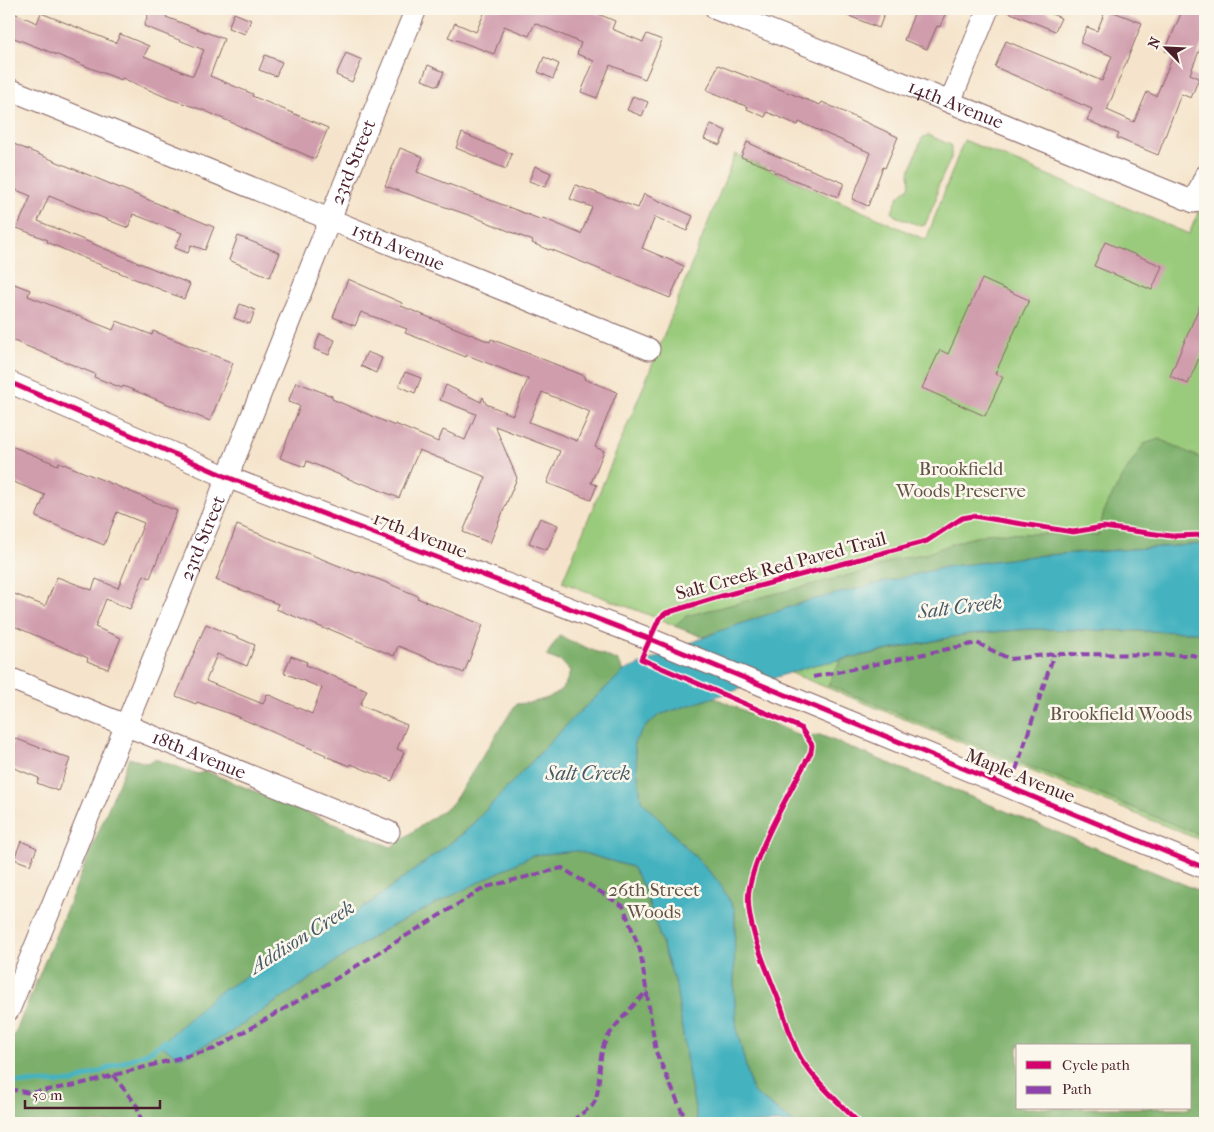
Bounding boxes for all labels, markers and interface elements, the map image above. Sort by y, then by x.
north arrow [1142,22,1192,72]
text: N [1145,34,1165,51]
street label: 14th Avenue [905,75,1007,134]
street label: 23rd Street [326,116,380,208]
street label: 15th Avenue [349,218,448,276]
park label: Brookfield Woods Preserve [895,458,1026,502]
street label: 23rd Street [175,492,230,584]
street label: 17th Avenue [370,507,470,563]
street label: Salt Creek Red Paved Trail [673,527,889,605]
water label: Salt Creek [915,590,1004,624]
park label: Brookfield Woods [1050,703,1192,725]
street label: 18th Avenue [149,726,249,784]
street label: Maple Avenue [962,744,1078,808]
water label: Salt Creek [545,762,630,785]
park label: 26th Street Woods [608,879,700,923]
water label: Addison Creek [243,896,359,980]
legend [1016,1044,1192,1110]
text: Cycle path [1062,1056,1130,1074]
scale bar [25,1077,160,1109]
text: Path [1062,1080,1092,1098]
text: 50 m [32,1086,63,1104]

